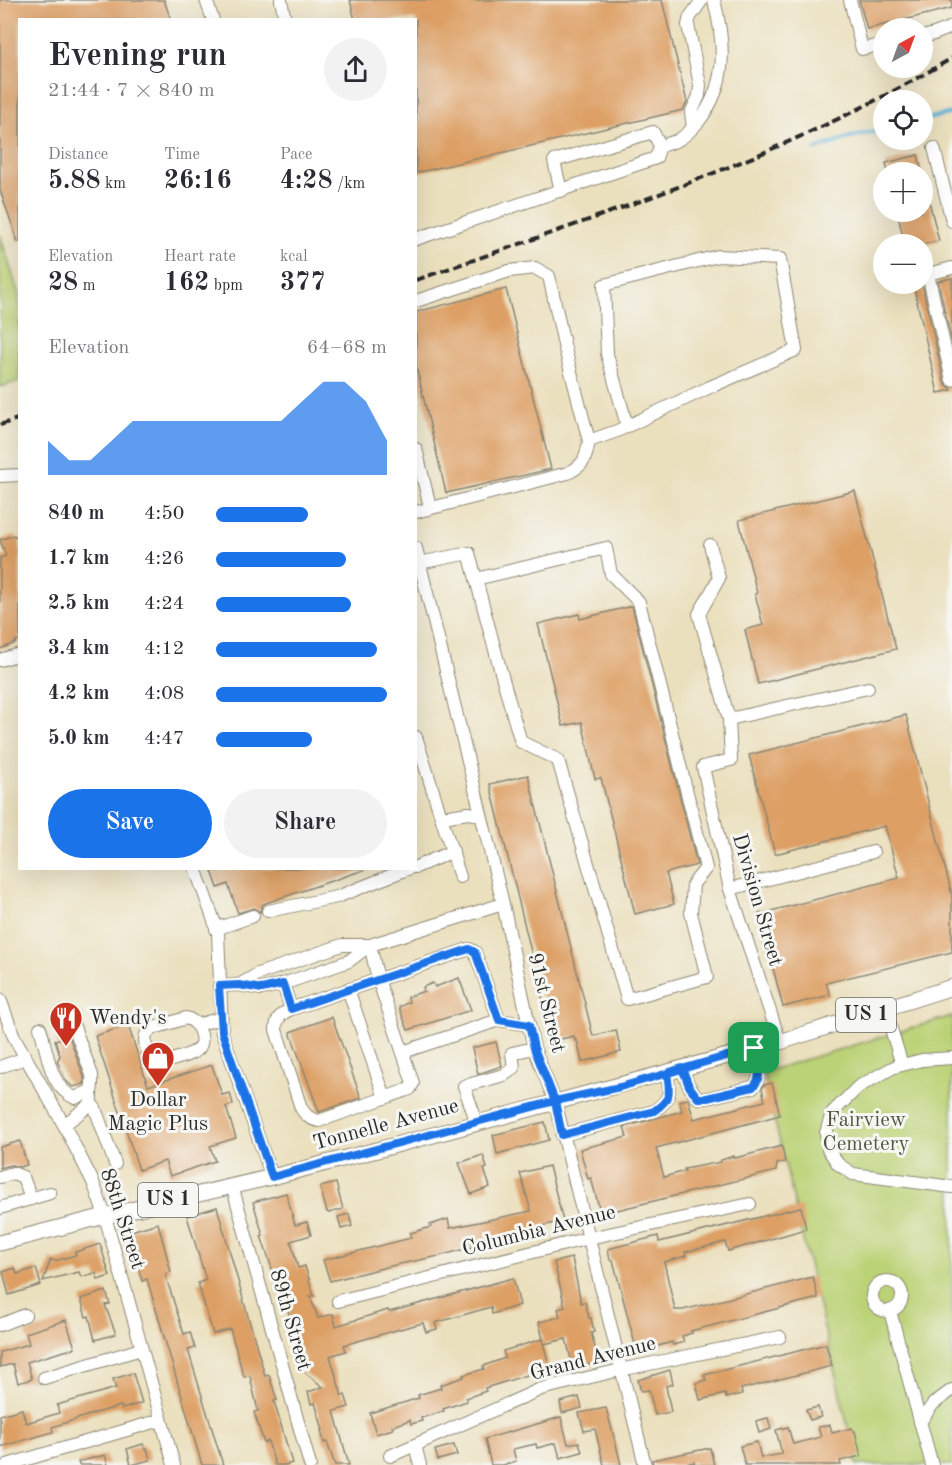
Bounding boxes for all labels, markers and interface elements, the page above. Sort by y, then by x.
north arrow [873,18,933,78]
map controls [873,18,933,294]
button: share [324,38,387,101]
text: Evening run [48,40,227,73]
text: 21:44 · 7 × 840 m [48,81,215,101]
button: locate [873,90,933,150]
text: Distance [48,147,108,163]
text: Time [164,147,200,163]
text: Pace [280,147,312,163]
button: + [873,162,933,222]
text: 5.88 [48,168,101,194]
text: 26:16 [164,168,232,194]
text: 4:28 [280,168,333,194]
text: km [101,176,126,192]
text: /km [333,176,365,192]
button: − [873,234,933,294]
text: Elevation [48,249,113,265]
text: Heart rate [164,249,236,265]
text: kcal [280,249,308,265]
text: 28 [48,270,78,296]
text: 162 [164,270,209,296]
text: 377 [280,270,325,296]
text: m [78,278,95,294]
text: bpm [209,278,243,294]
text: Elevation [48,338,129,358]
text: 64–68 m [307,338,387,358]
text: 840 m [48,504,104,524]
text: 4:50 [144,504,184,524]
text: 1.7 km [48,549,110,569]
text: 4:26 [144,549,184,569]
text: 2.5 km [48,594,110,614]
text: 4:24 [144,594,184,614]
text: 3.4 km [48,639,110,659]
text: 4:12 [144,639,184,659]
text: 4.2 km [48,684,110,704]
text: 4:08 [144,684,184,704]
text: 5.0 km [48,729,110,749]
text: 4:47 [144,729,184,749]
button: Save [48,789,212,858]
button: Share [224,789,387,858]
street label: Division Street [728,831,786,969]
street label: 91st Street [523,951,569,1055]
road number: US 1 [836,998,896,1032]
restaurant icon: Wendy's [48,1000,84,1047]
place label: Wendy's [89,1008,167,1029]
pin [728,1022,779,1073]
icon: arrive [737,1031,770,1064]
shop icon: Dollar Magic Plus [140,1040,176,1087]
place label: Dollar Magic Plus [108,1090,208,1135]
street label: Tonnelle Avenue [311,1095,461,1155]
park label: Fairview Cemetery [823,1110,909,1155]
street label: 88th Street [96,1166,148,1272]
road number: US 1 [138,1183,198,1217]
street label: Columbia Avenue [460,1202,618,1260]
street label: 89th Street [265,1267,315,1373]
street label: Grand Avenue [528,1333,658,1385]

